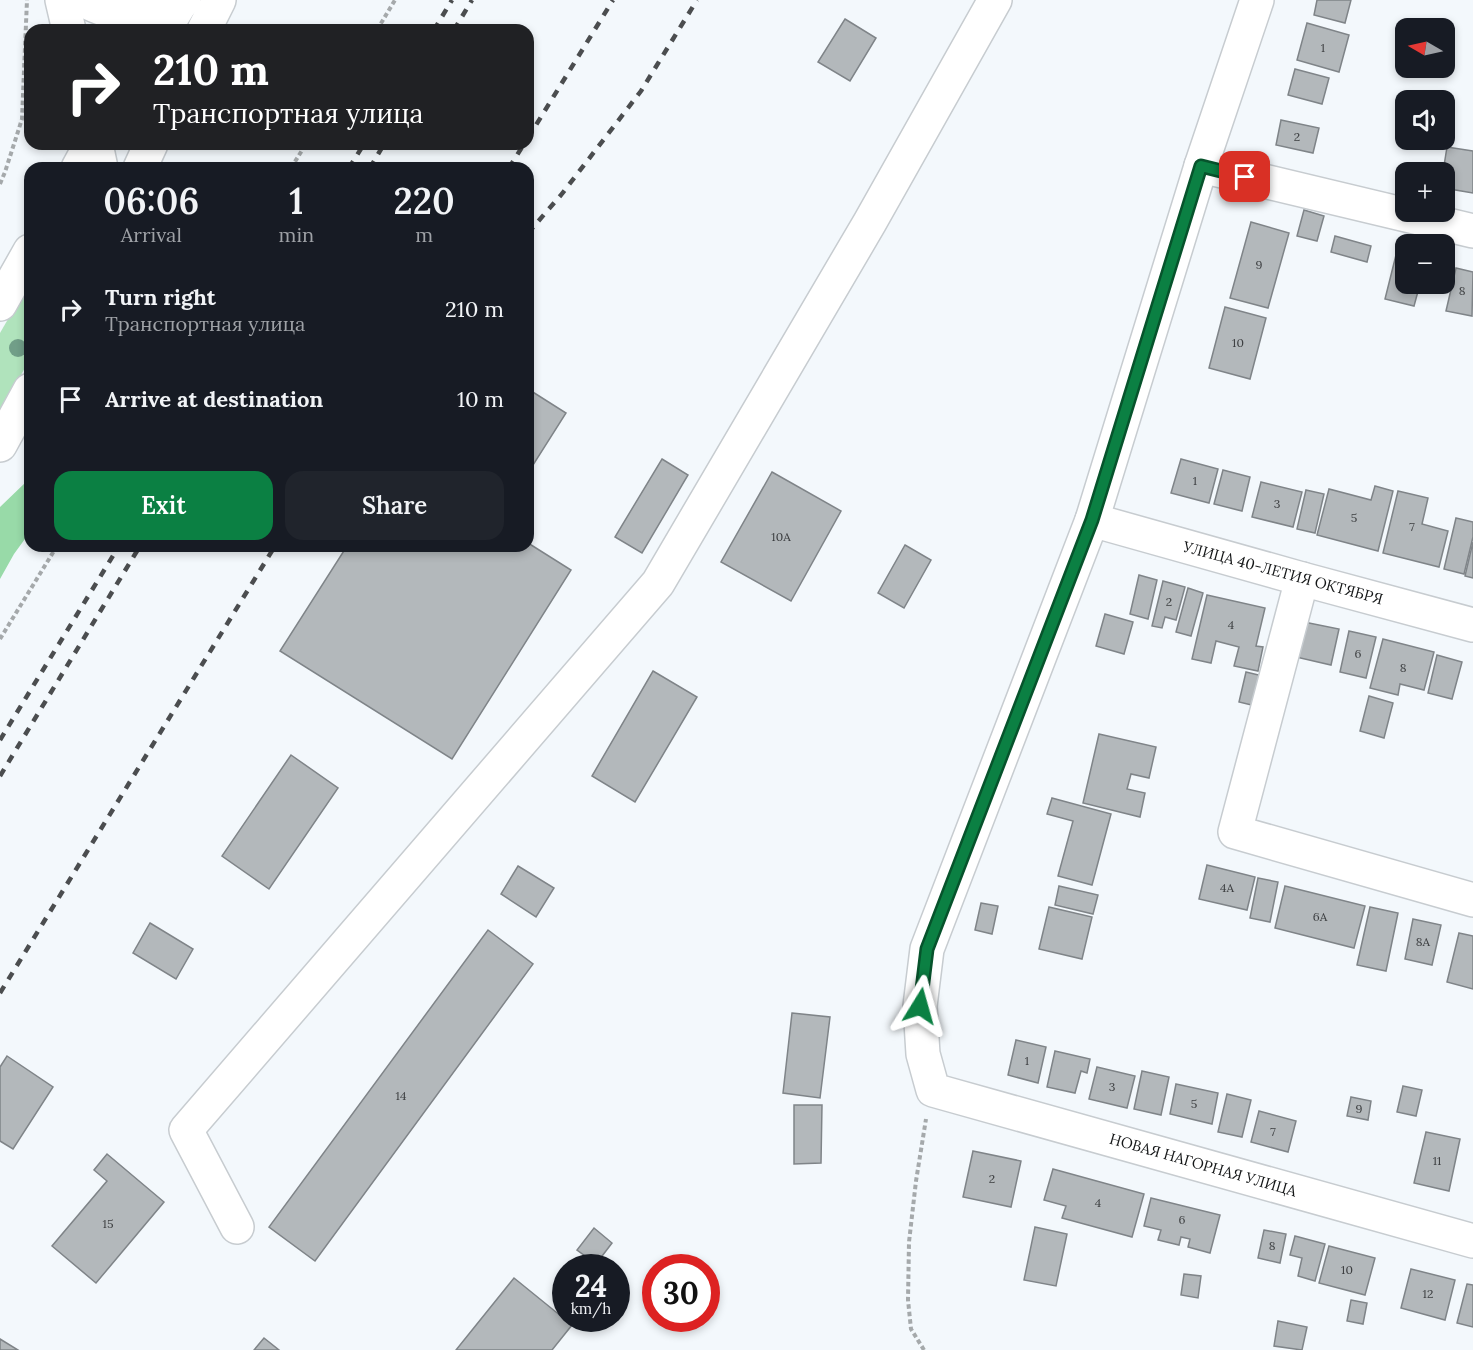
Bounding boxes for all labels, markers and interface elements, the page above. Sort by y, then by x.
north arrow [1395,18,1455,78]
map controls [1395,18,1455,294]
house number: 1 [1321,40,1325,55]
text: 210 m [153,43,269,97]
icon: right [54,48,132,126]
button: sound [1395,90,1455,150]
text: Транспортная улица [153,96,424,130]
house number: 2 [1294,129,1300,144]
pin [1219,151,1270,202]
icon: arrive [1228,160,1261,193]
button: + [1395,162,1455,222]
text: 06:06 [103,178,199,224]
text: 1 [289,178,303,224]
text: 220 [393,178,455,224]
text: Arrival [121,222,182,247]
text: min [279,222,314,247]
text: m [415,222,433,247]
button: − [1395,234,1455,294]
house number: 9 [1256,257,1263,272]
text: Turn right [105,283,216,311]
house number: 8 [1459,283,1466,298]
icon: right [54,293,87,326]
text: 210 m [445,295,504,323]
text: Транспортная улица [105,311,305,336]
house number: 10 [1232,335,1244,350]
icon: arrive [54,383,87,416]
text: Arrive at destination [105,385,323,413]
text: 10 m [457,385,504,413]
button: Exit [54,471,273,540]
button: Share [285,471,504,540]
house number: 1 [1193,473,1197,488]
house number: 3 [1274,496,1281,511]
house number: 5 [1351,510,1357,525]
house number: 7 [1409,519,1415,534]
house number: 10А [771,529,791,544]
street label: УЛИЦА 40-ЛЕТИЯ ОКТЯБРЯ [1180,536,1385,608]
house number: 2 [1166,594,1172,609]
house number: 4 [1228,617,1235,632]
house number: 6 [1355,646,1362,661]
house number: 8 [1400,660,1407,675]
house number: 4А [1220,880,1234,895]
house number: 6А [1313,909,1328,924]
house number: 8А [1416,934,1431,949]
position arrow [888,974,952,1038]
house number: 1 [1025,1053,1029,1068]
house number: 3 [1109,1079,1116,1094]
house number: 14 [396,1088,407,1103]
house number: 5 [1191,1096,1197,1111]
house number: 9 [1356,1101,1363,1116]
house number: 7 [1270,1124,1276,1139]
street label: НОВАЯ НАГОРНАЯ УЛИЦА [1107,1129,1299,1200]
house number: 11 [1433,1153,1441,1168]
house number: 2 [989,1171,995,1186]
house number: 4 [1095,1195,1102,1210]
house number: 6 [1179,1212,1186,1227]
house number: 15 [103,1216,113,1231]
house number: 8 [1269,1238,1276,1253]
speed limit sign: 30 [642,1254,720,1332]
house number: 10 [1341,1262,1353,1277]
text: 24 [575,1267,607,1305]
house number: 12 [1423,1286,1433,1301]
text: km/h [571,1299,611,1318]

